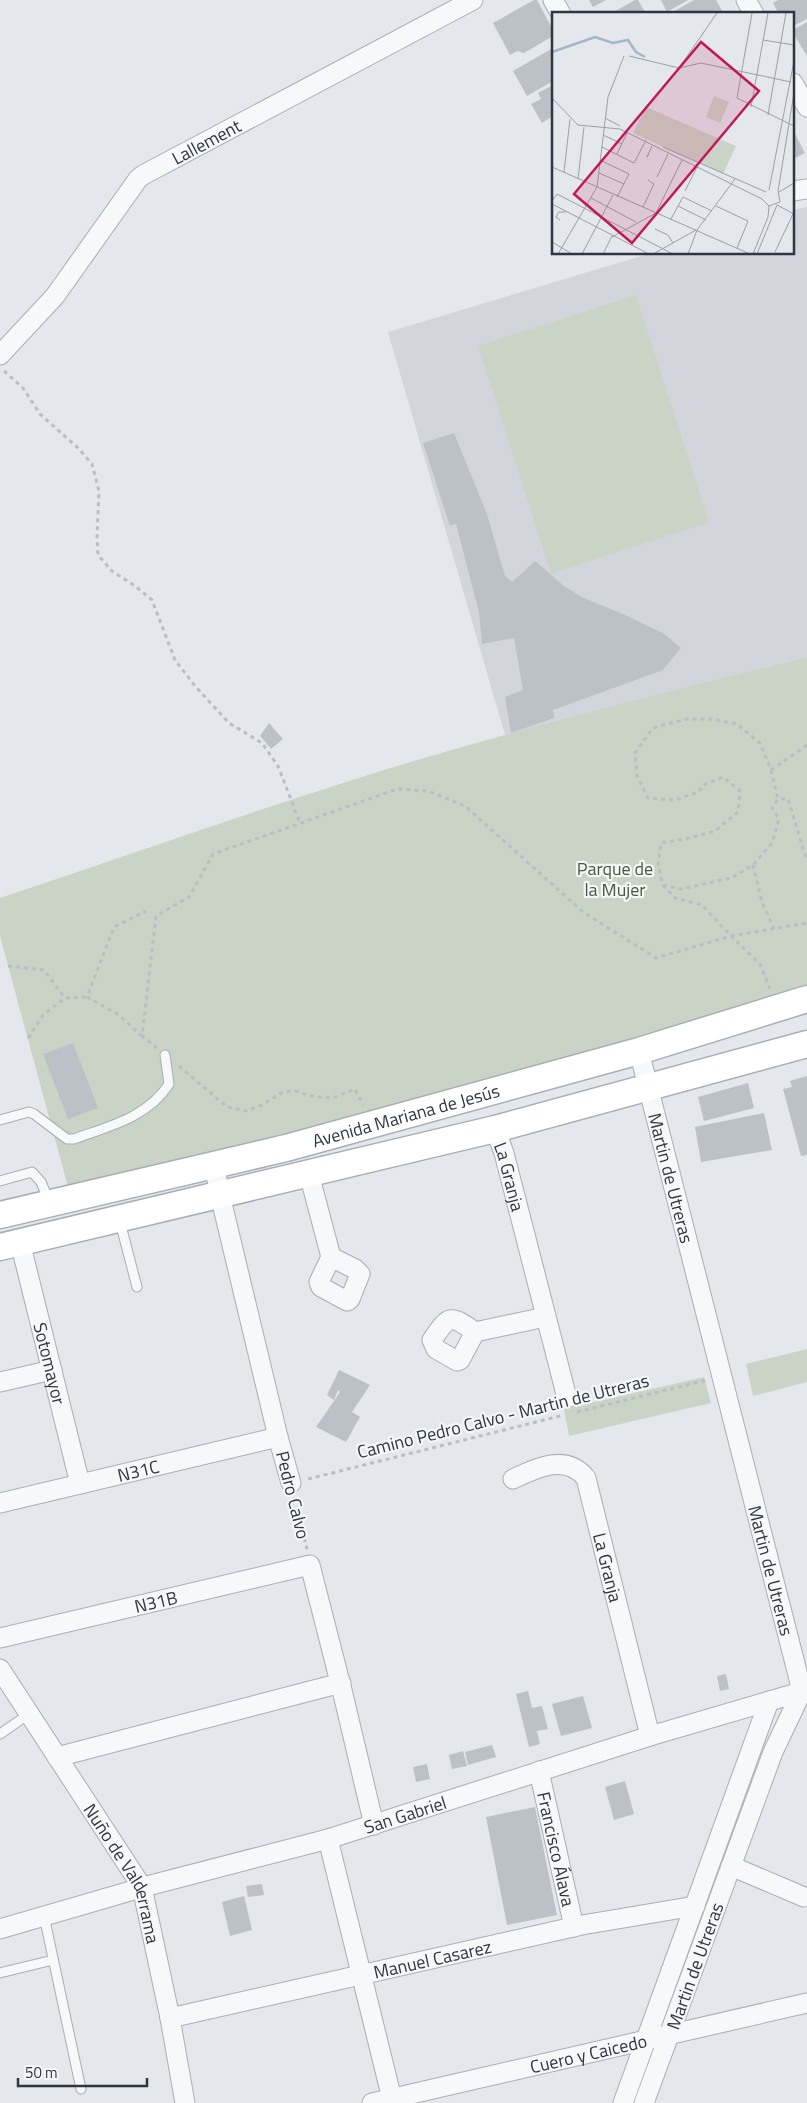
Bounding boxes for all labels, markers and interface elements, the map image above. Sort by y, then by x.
inset map [552,12,794,255]
street label: Lallement [167,112,246,171]
park label: Parque de la Mujer [577,855,653,903]
street label: Avenida Mariana de Jesús [309,1076,503,1154]
street label: Martin de Utreras [642,1110,701,1246]
street label: La Granja [488,1138,532,1214]
street label: Sotomayor [27,1320,73,1407]
street label: Camino Pedro Calvo - Martin de Utreras [354,1367,652,1465]
street label: Pedro Calvo [269,1448,317,1542]
street label: N31C [115,1452,162,1488]
street label: Martin de Utreras [742,1502,801,1638]
street label: La Granja [587,1530,630,1605]
street label: N31B [131,1583,180,1619]
street label: San Gabriel [360,1788,450,1840]
street label: Francisco Álava [531,1789,582,1909]
street label: Nuño de Valderrama [77,1798,167,1946]
street label: Martin de Utreras [659,1899,731,2033]
street label: Manuel Casarez [371,1932,494,1985]
street label: Cuero y Caicedo [527,2027,649,2080]
scale bar [18,2056,146,2088]
text: 50 m [25,2061,58,2084]

